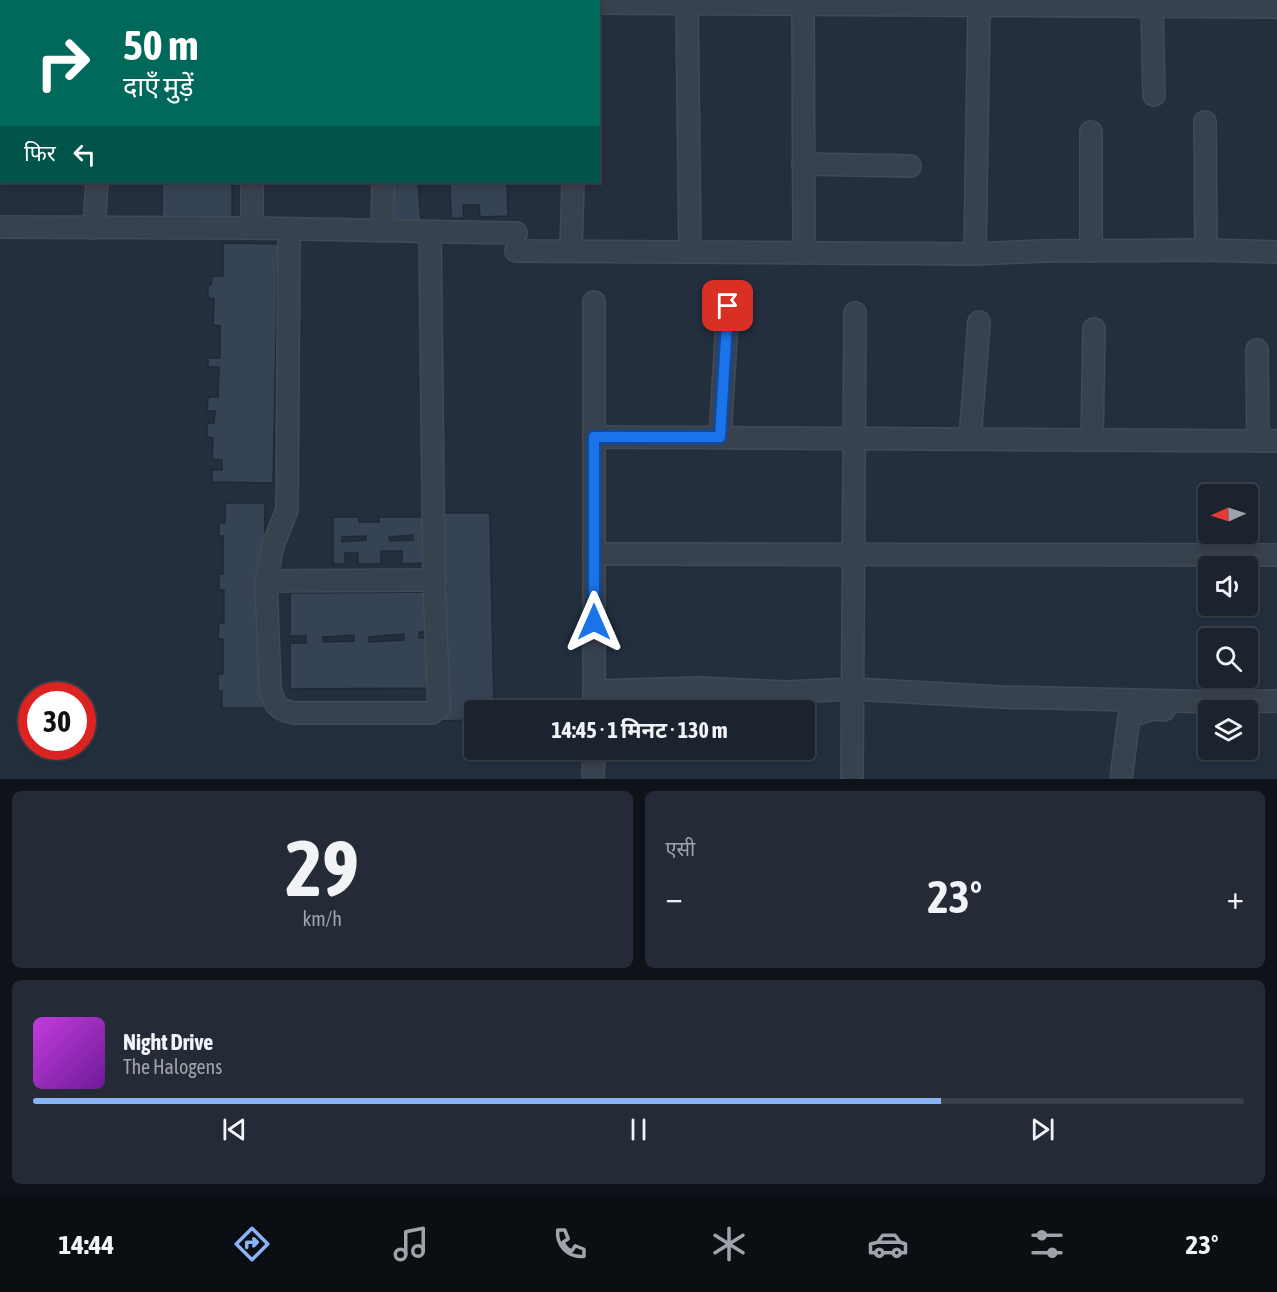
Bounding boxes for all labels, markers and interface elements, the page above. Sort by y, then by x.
text: 50 m [123,21,198,69]
icon: right [24,24,102,102]
text: दाएँ मुड़ें [123,71,194,102]
icon: left [68,138,101,171]
text: फिर [24,140,56,166]
pin [702,280,753,331]
icon: arrive [711,289,744,322]
north arrow [1198,484,1258,544]
map controls [1198,484,1258,760]
button: sound [1198,556,1258,616]
position arrow [562,590,626,654]
button: search [1198,628,1258,688]
speed limit sign: 30 [18,682,96,760]
button: layers [1198,700,1258,760]
text: 14:45 · 1 मिनट · 130 m [551,717,728,743]
text: 29 [286,823,359,913]
text: एसी [666,837,695,860]
text: 23° [927,871,982,923]
text: − [666,878,683,916]
text: + [1227,878,1244,916]
text: km/h [302,907,342,930]
text: Night Drive [123,1029,213,1055]
text: The Halogens [123,1055,222,1078]
icon: previous [218,1113,251,1146]
icon: pause [622,1113,655,1146]
icon: next [1026,1113,1059,1146]
icon: directions [231,1223,273,1265]
icon: music [390,1223,432,1265]
icon: phone [549,1223,591,1265]
icon: climate [708,1223,750,1265]
icon: car [867,1223,909,1265]
icon: filters [1026,1223,1068,1265]
text: 14:44 [59,1229,114,1260]
text: 23° [1186,1229,1218,1260]

